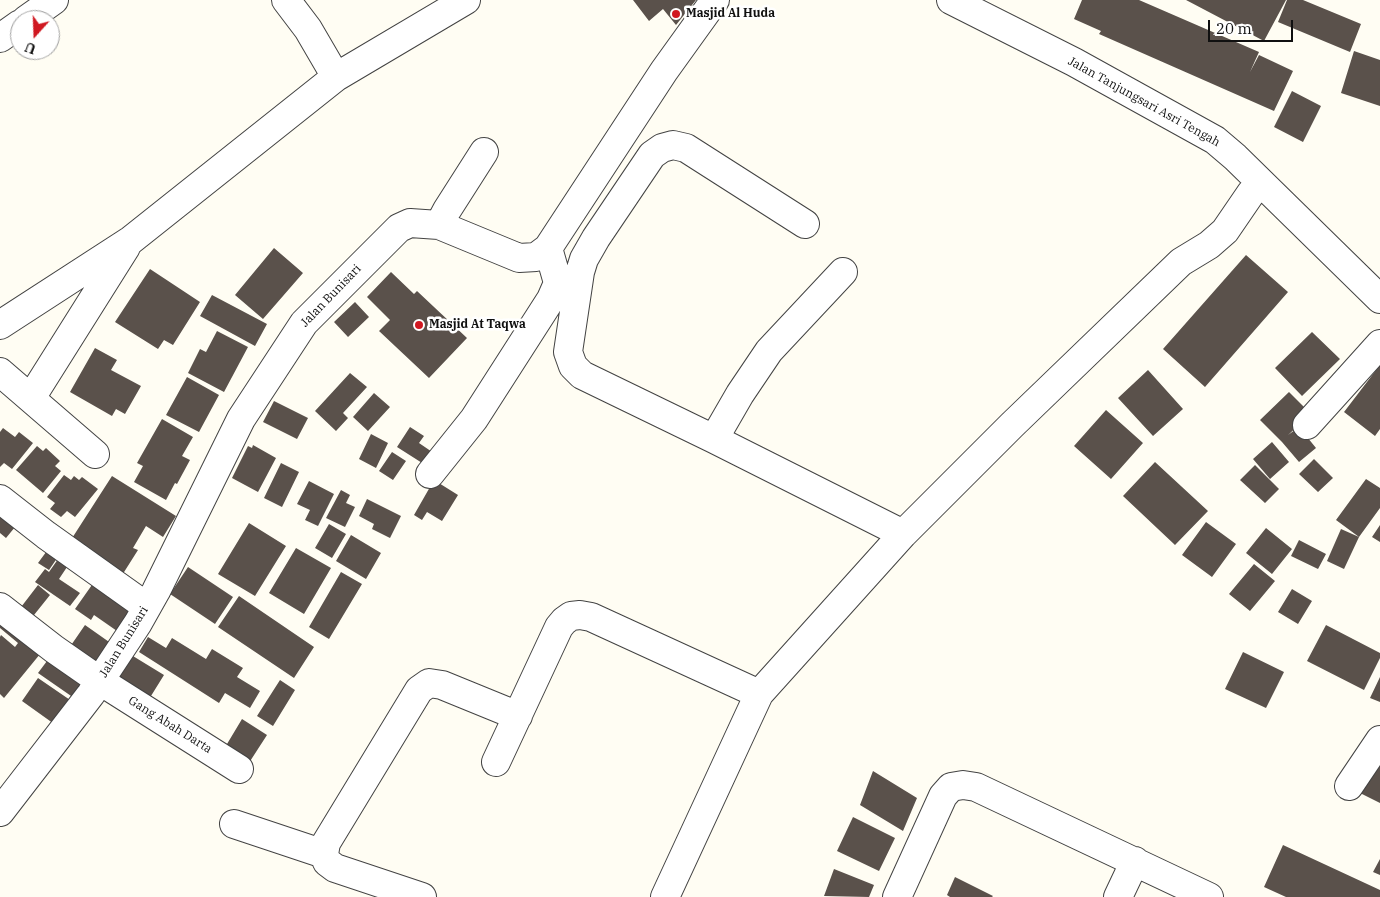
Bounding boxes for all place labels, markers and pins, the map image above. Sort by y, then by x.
place label: Masjid Al Huda [686,7,775,21]
marker: Masjid Al Huda [670,8,682,20]
place label: Masjid At Taqwa [429,318,526,332]
marker: Masjid At Taqwa [413,319,425,331]

